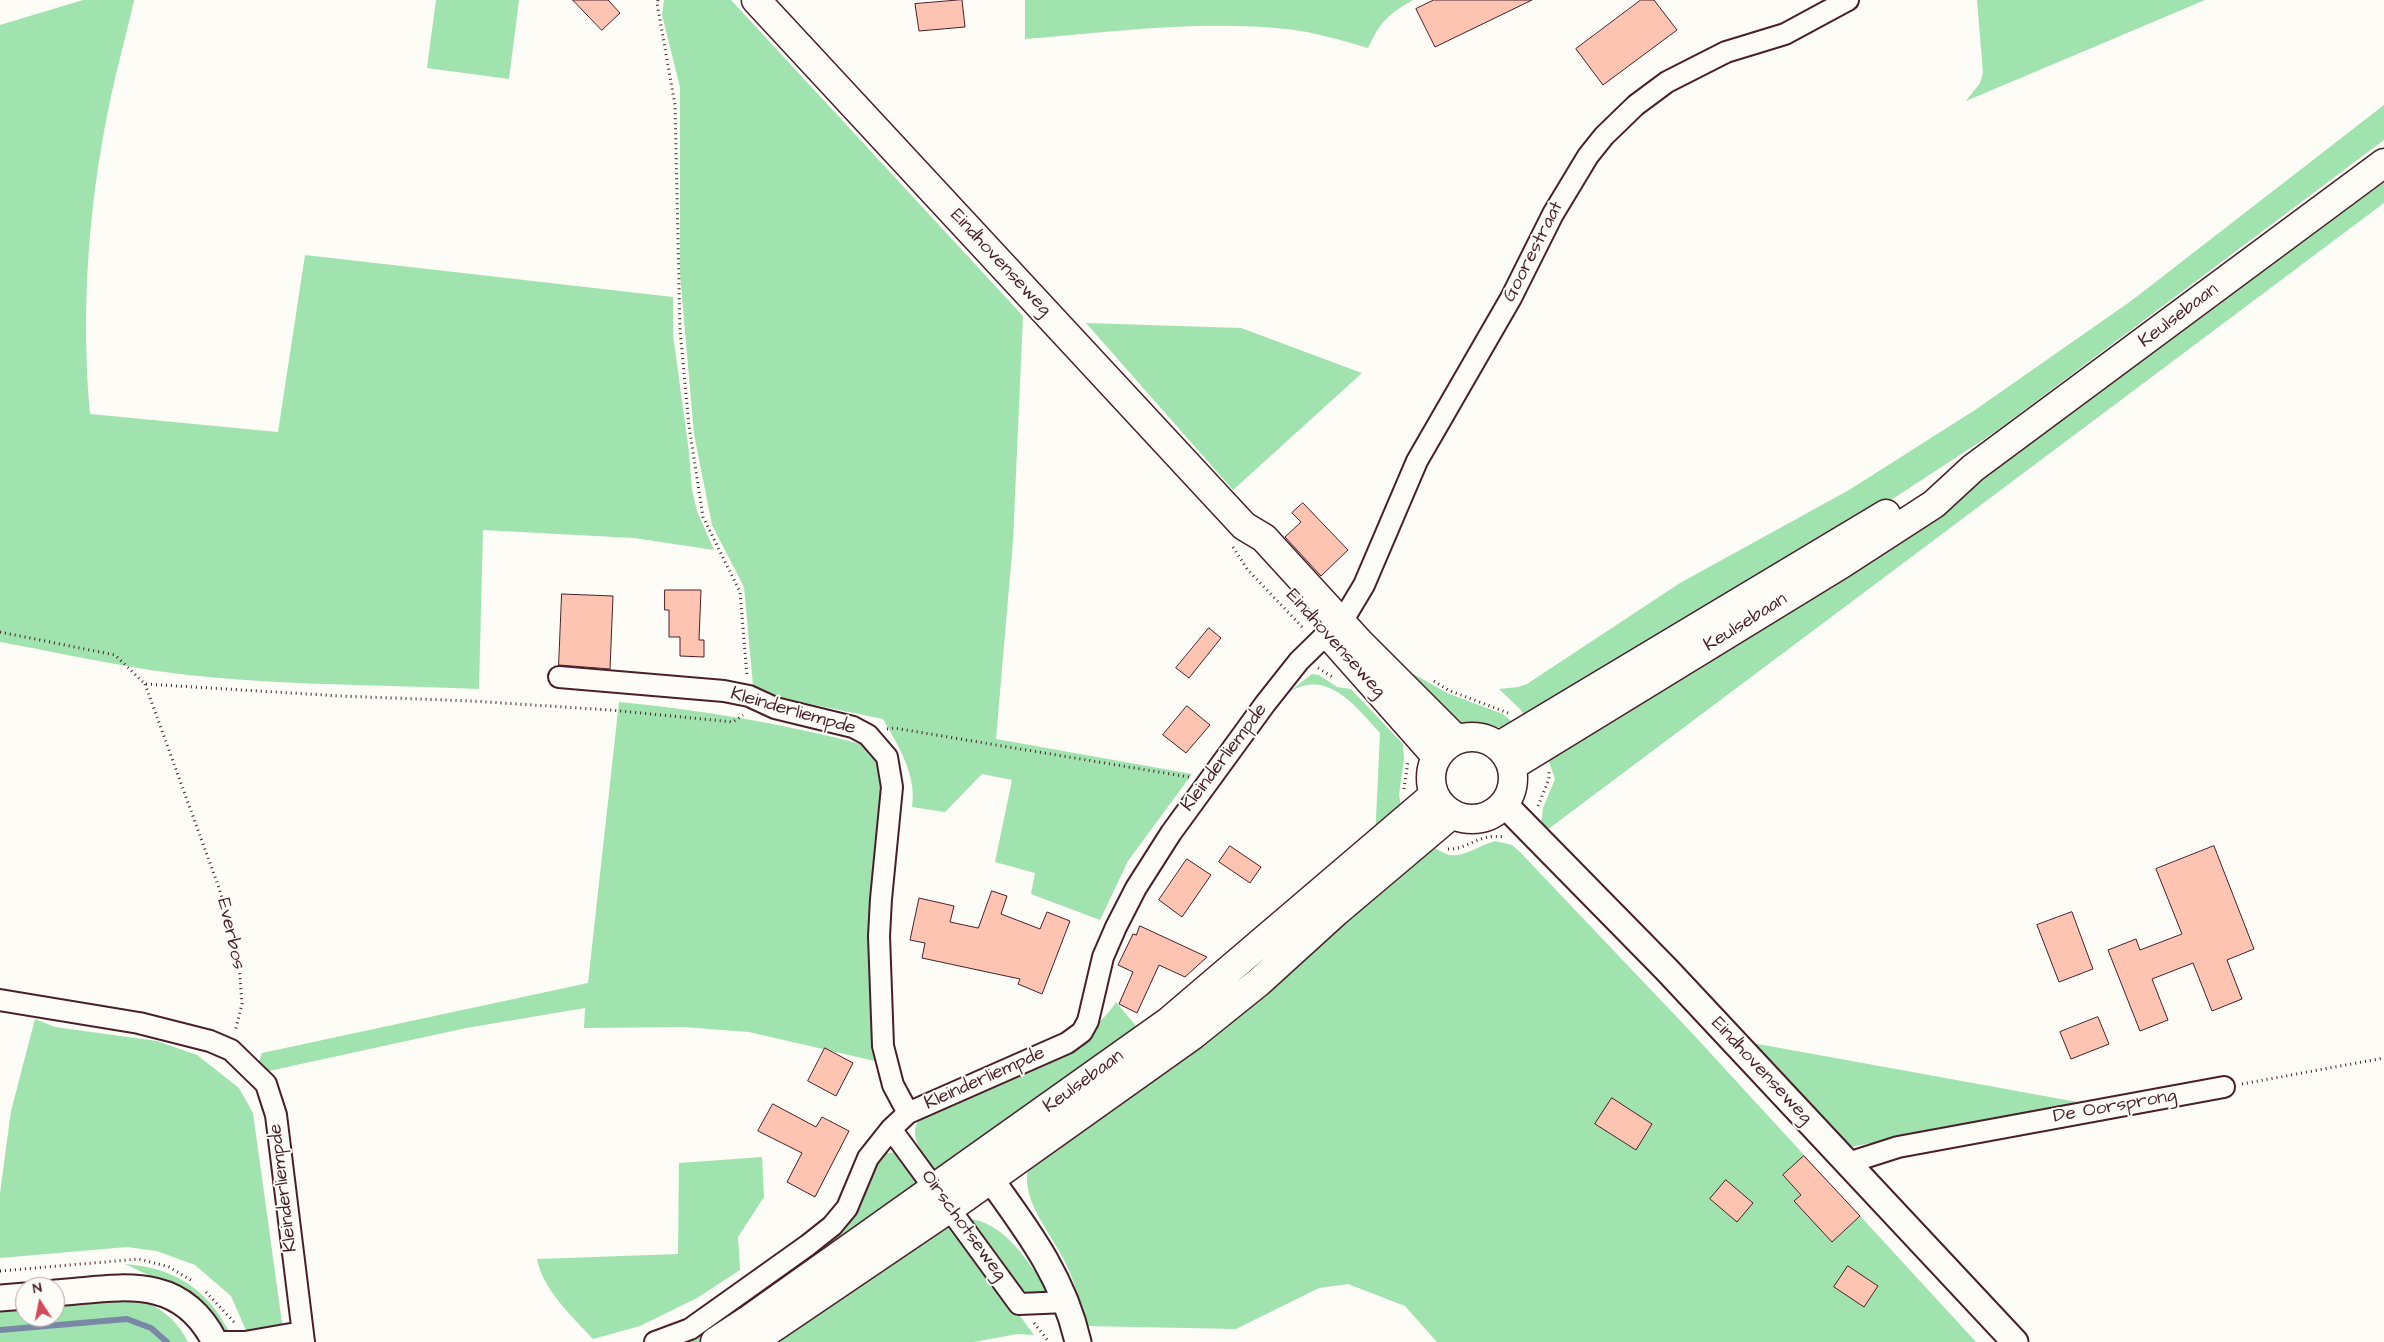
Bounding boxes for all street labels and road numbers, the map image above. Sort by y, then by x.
street label: Goorestraat [1499,198,1569,306]
street label: Eindhovenseweg [944,205,1056,321]
street label: Keulsebaan [2135,279,2223,353]
street label: Eindhovenseweg [1280,585,1390,703]
street label: Keulsebaan [1700,588,1792,658]
street label: Kleinderliempde [728,683,858,741]
street label: Kleinderliempde [1177,700,1273,816]
street label: Everbos [211,896,249,972]
street label: Eindhovenseweg [1705,1013,1817,1129]
street label: Kleinderliempde [921,1042,1049,1116]
street label: Keulsebaan [1039,1045,1129,1119]
street label: De Oorsprong [2052,1085,2178,1129]
street label: Kleinderliempde [265,1123,303,1253]
street label: Oirschotseweg [915,1166,1011,1286]

